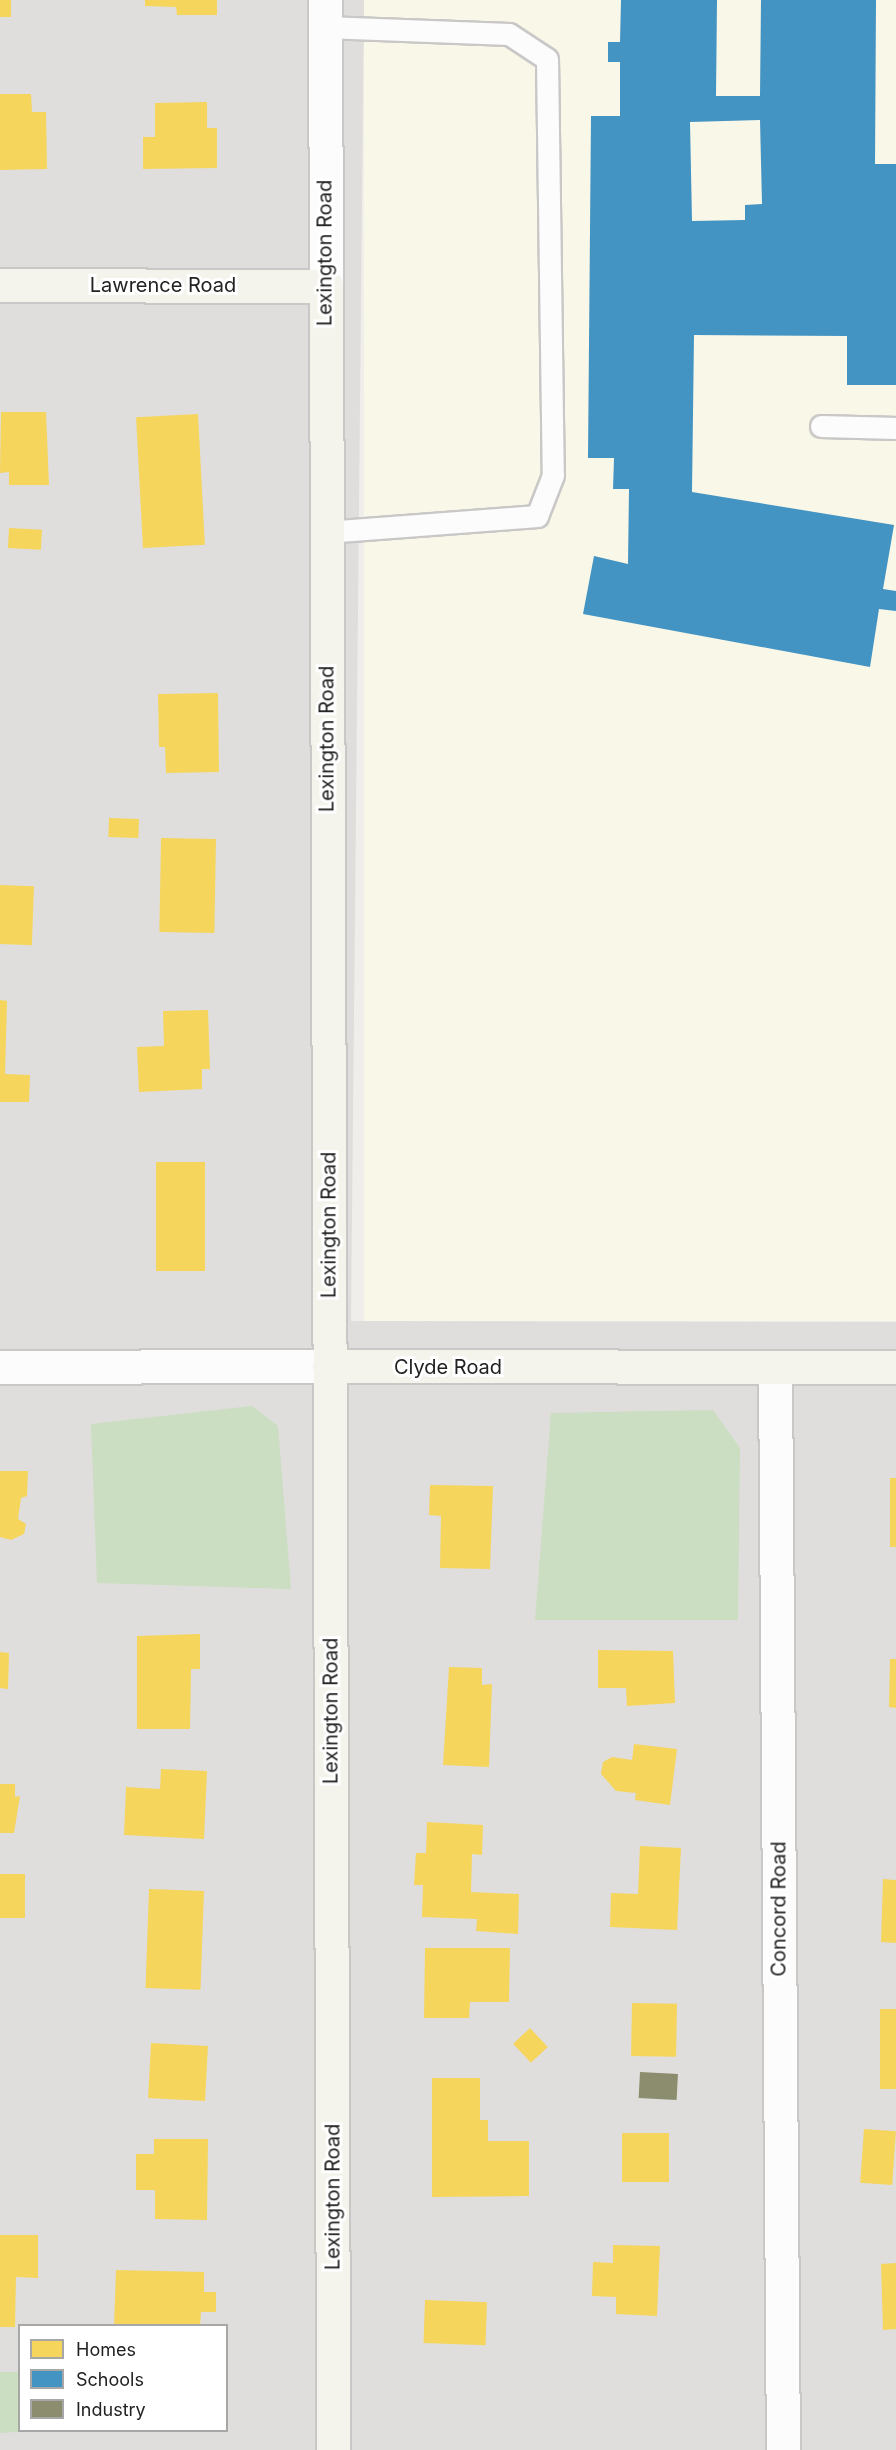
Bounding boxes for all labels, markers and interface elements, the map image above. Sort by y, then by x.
street label: Lexington Road [313,180,337,326]
street label: Lawrence Road [90,273,236,297]
street label: Lexington Road [315,666,339,812]
street label: Lexington Road [317,1152,341,1298]
street label: Clyde Road [394,1355,502,1379]
street label: Lexington Road [319,1638,343,1784]
street label: Concord Road [767,1841,791,1977]
street label: Lexington Road [321,2124,345,2270]
legend [18,2324,228,2432]
text: Homes [76,2339,136,2360]
text: Schools [76,2369,144,2390]
text: Industry [76,2399,146,2420]

